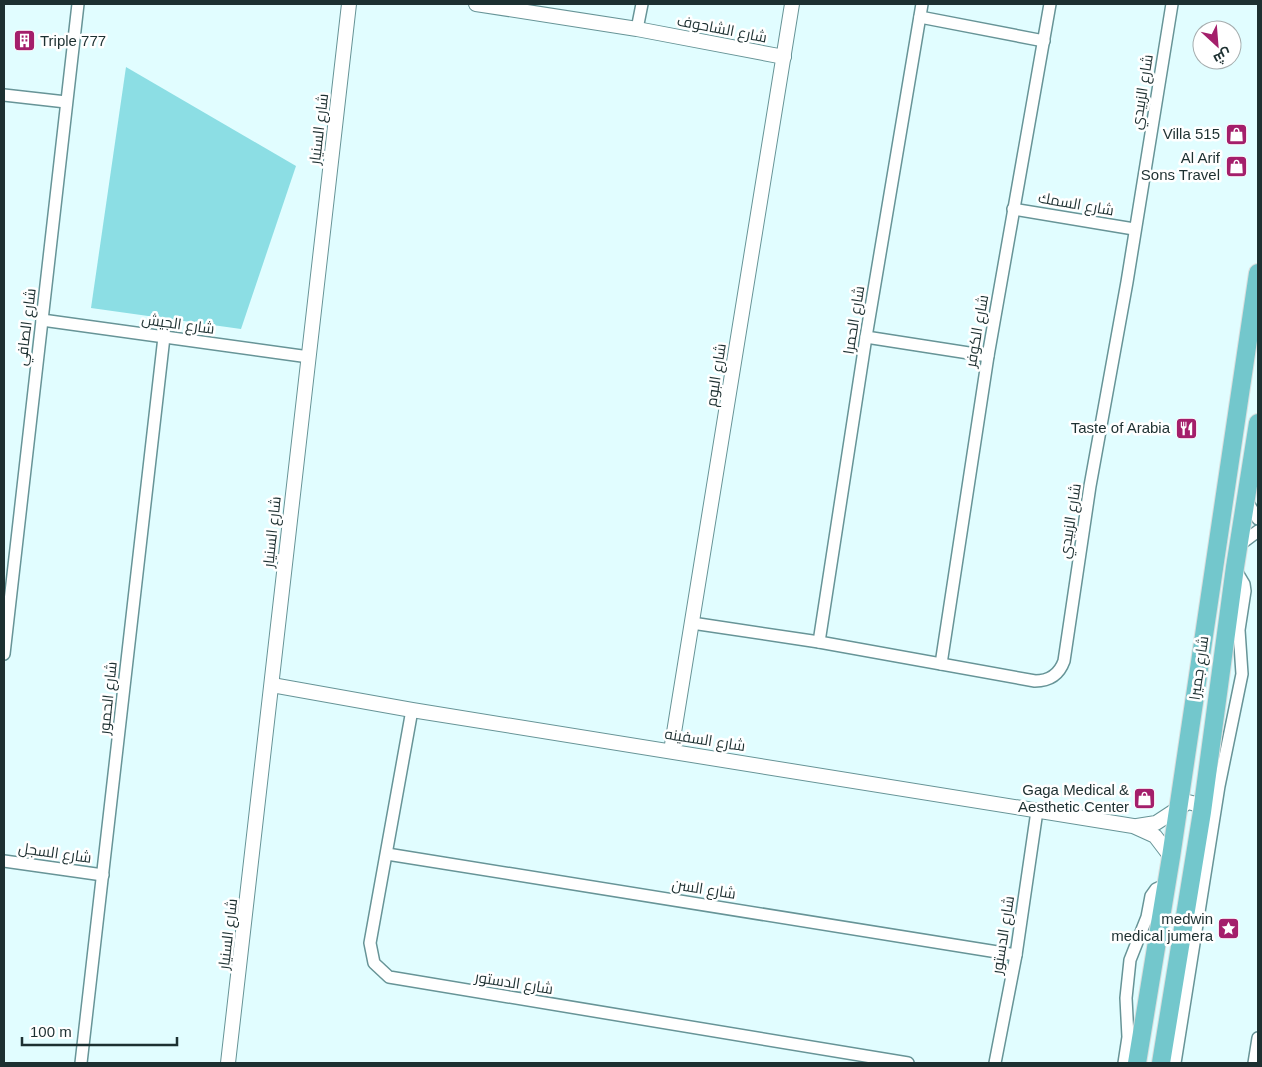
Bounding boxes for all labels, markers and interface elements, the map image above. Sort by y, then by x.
street label: شارع الشاحوف [675,11,768,48]
north arrow [1192,20,1242,70]
building icon: Triple 777 [12,29,36,53]
place label: Triple 777 [40,32,106,49]
text: ش [1211,45,1234,68]
street label: شارع الزبيدي [1127,53,1160,131]
street label: شارع السنيار [306,92,334,167]
shop icon: Villa 515 [1224,122,1248,146]
place label: Villa 515 [1163,125,1220,142]
place label: Al Arif Sons Travel [1141,149,1221,183]
shop icon: Al Arif Sons Travel [1224,155,1248,179]
street label: شارع السمك [1036,188,1115,221]
street label: شارع الحمرا [840,284,870,356]
street label: شارع الصافي [12,287,43,367]
street label: شارع الكوفر [962,293,994,370]
street label: شارع الجيش [140,310,216,340]
street label: شارع البوم [702,342,732,408]
restaurant icon: Taste of Arabia [1174,416,1198,440]
place label: Taste of Arabia [1071,419,1171,436]
street label: شارع الزبيدي [1055,482,1088,560]
street label: شارع السنيار [259,496,287,570]
street label: شارع جميرا [1186,635,1214,702]
street label: شارع الحمور [95,661,123,737]
street label: شارع السفينه [663,725,747,757]
place label: Gaga Medical & Aesthetic Center [1018,781,1129,815]
shop icon: Gaga Medical & Aesthetic Center [1133,787,1157,811]
street label: شارع السجل [17,839,93,869]
street label: شارع السن [670,875,737,905]
street label: شارع الدستور [988,895,1020,977]
street label: شارع السنيار [215,897,243,972]
place label: medwin medical jumera [1111,910,1214,944]
place icon: medwin medical jumera [1217,916,1241,940]
street label: شارع الدستور [472,968,554,1000]
scale bar [22,1014,178,1046]
text: 100 m [30,1023,72,1040]

